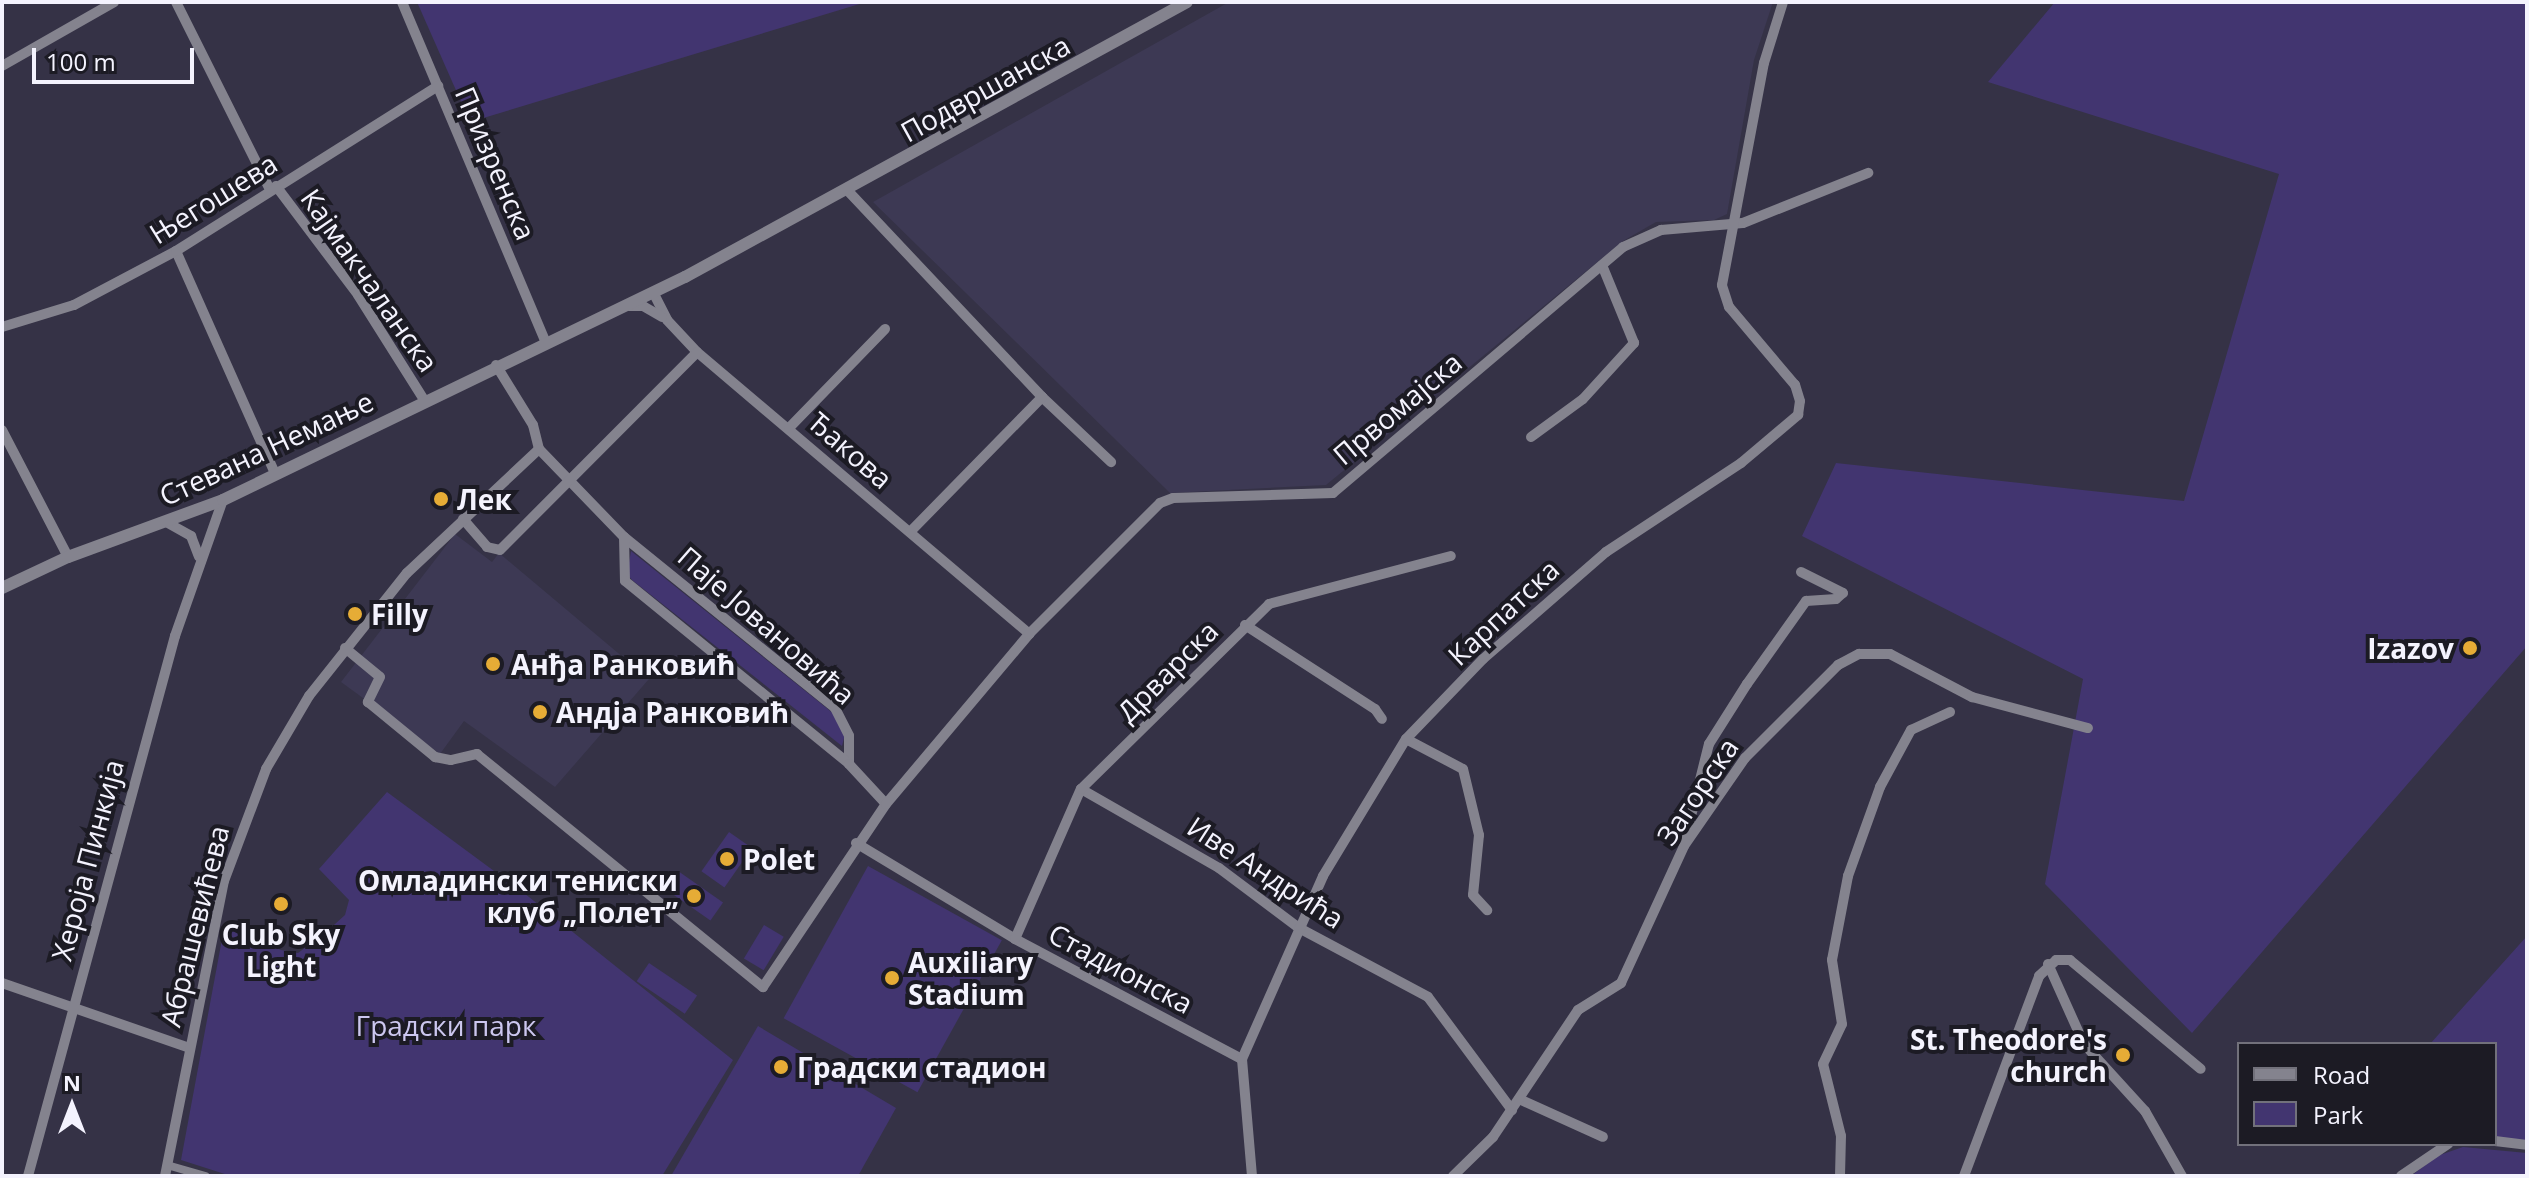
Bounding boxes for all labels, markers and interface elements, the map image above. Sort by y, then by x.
street label: Подвршанска [895,28,1075,148]
scale bar [36,32,198,82]
text: 100 m [46,45,116,78]
street label: Призренска [449,81,543,245]
street label: Његошева [143,146,283,250]
street label: Кајмакчаланска [294,182,446,378]
street label: Првомајска [1326,345,1468,471]
street label: Стевана Немање [154,384,378,512]
street label: Ђакова [803,405,899,495]
place label: Лек [457,482,512,516]
marker: Лек [432,490,450,508]
street label: Паје Јовановића [672,539,862,711]
street label: Карпатска [1441,552,1565,672]
place label: Filly [371,597,428,631]
marker: Filly [346,605,364,623]
street label: Дрварска [1110,614,1224,728]
place label: Izazov [2367,631,2454,665]
marker: Izazov [2461,639,2479,657]
place label: Анђа Ранковић [511,647,735,681]
marker: Анђа Ранковић [482,653,504,675]
place label: Андја Ранковић [556,695,789,729]
marker: Андја Ранковић [531,703,549,721]
street label: Загорска [1649,731,1745,851]
street label: Хероја Пинкија [44,756,130,964]
street label: Иве Андрића [1182,809,1350,935]
street label: Абрашевићева [153,822,235,1030]
place label: Polet [743,842,815,876]
marker: Polet [718,850,736,868]
place label: Омладински тениски клуб „Полет” [358,863,678,929]
marker: Омладински тениски клуб „Полет” [685,887,703,905]
marker: Club Sky Light [272,895,290,913]
street label: Стадионска [1043,916,1199,1020]
place label: Club Sky Light [222,917,340,983]
place label: Auxiliary Stadium [908,945,1033,1011]
marker: Auxiliary Stadium [883,969,901,987]
park label: Градски парк [356,1008,536,1042]
place label: St. Theodore's church [1910,1022,2107,1088]
legend [2237,1042,2497,1146]
marker: St. Theodore's church [2114,1046,2132,1064]
place label: Градски стадион [797,1050,1047,1084]
marker: Градски стадион [772,1058,790,1076]
text: Road [2313,1058,2370,1091]
north arrow [32,1066,112,1146]
text: N [63,1067,81,1097]
text: Park [2313,1098,2363,1131]

